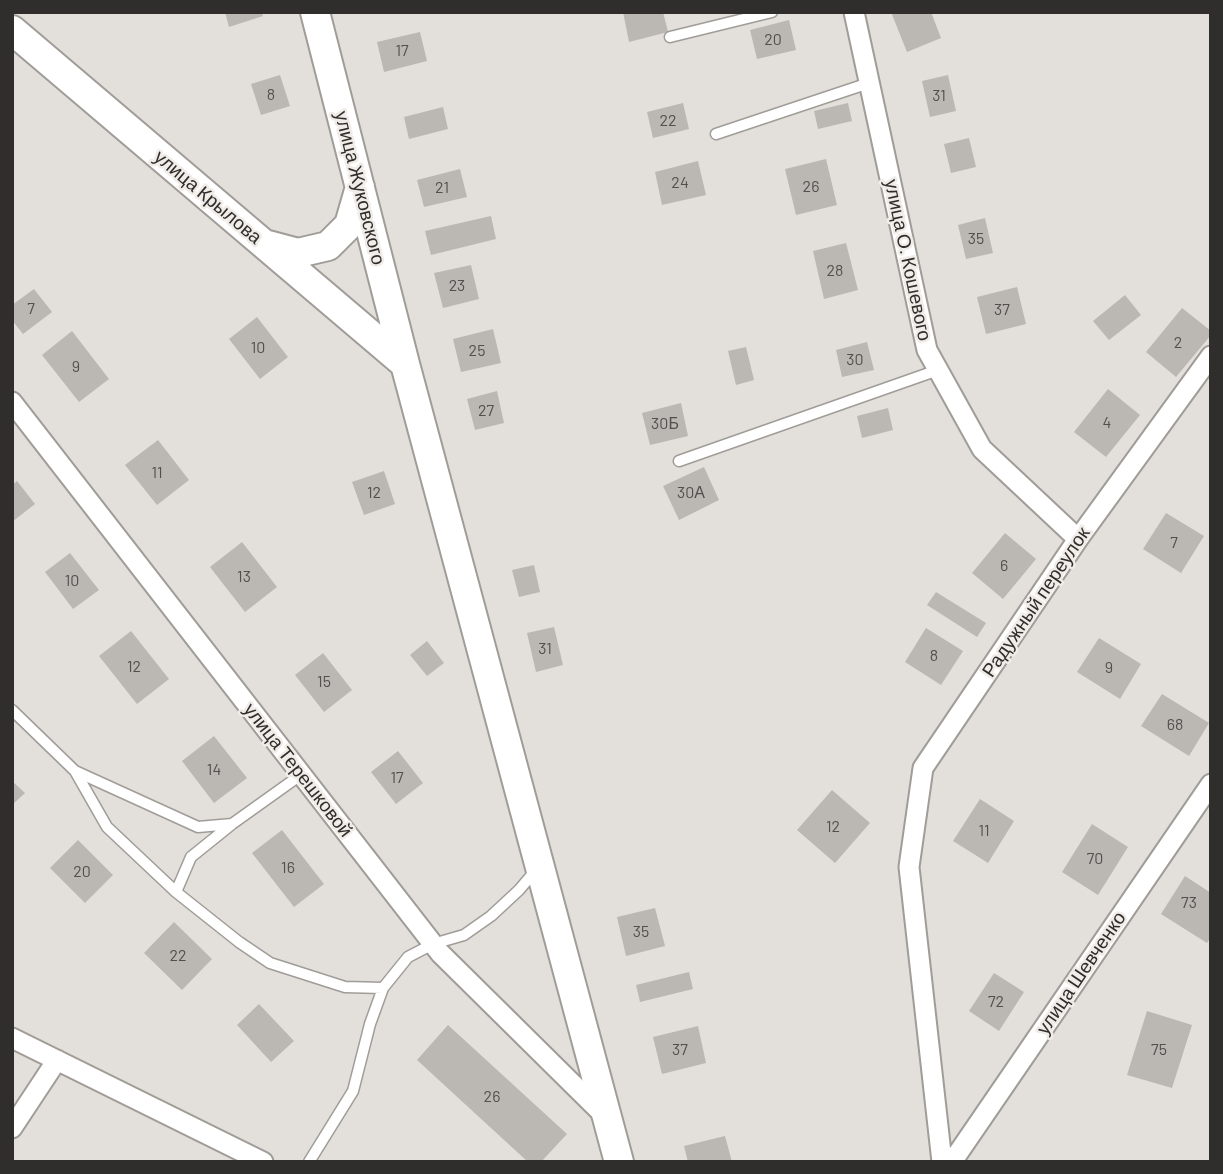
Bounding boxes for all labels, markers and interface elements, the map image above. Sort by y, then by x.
house number: 20 [764,30,782,50]
house number: 17 [395,41,409,61]
house number: 8 [267,85,275,105]
house number: 31 [932,86,946,106]
street label: улица Жуковского [330,109,390,267]
house number: 22 [659,111,677,131]
street label: улица Крылова [149,145,267,249]
house number: 24 [671,173,689,193]
house number: 26 [803,177,819,197]
street label: улица О. Кошевого [880,177,936,343]
house number: 21 [435,178,449,198]
house number: 35 [968,229,984,249]
house number: 28 [827,261,843,281]
house number: 23 [449,276,465,296]
house number: 7 [27,299,35,319]
house number: 37 [994,300,1010,320]
house number: 2 [1174,333,1182,353]
house number: 10 [251,338,265,358]
house number: 25 [469,341,485,361]
house number: 30 [846,350,864,370]
house number: 9 [72,357,80,377]
house number: 27 [478,401,494,421]
house number: 4 [1103,413,1111,433]
house number: 30Б [651,414,679,434]
house number: 11 [151,463,163,483]
house number: 12 [367,483,381,503]
house number: 30А [677,483,705,503]
street label: Радужный переулок [977,523,1095,681]
house number: 7 [1170,533,1178,553]
house number: 6 [1000,556,1008,576]
house number: 13 [237,567,251,587]
house number: 10 [65,571,79,591]
house number: 31 [538,639,552,659]
house number: 8 [930,646,938,666]
house number: 12 [127,657,141,677]
house number: 9 [1105,658,1113,678]
house number: 15 [317,672,331,692]
street label: улица Терешковой [239,698,357,842]
house number: 68 [1167,715,1183,735]
house number: 14 [207,760,221,780]
house number: 17 [390,768,404,788]
house number: 12 [826,817,840,837]
house number: 11 [978,821,990,841]
house number: 70 [1087,849,1103,869]
house number: 16 [281,858,295,878]
house number: 20 [73,862,91,882]
house number: 73 [1181,893,1197,913]
street label: улица Шевченко [1031,907,1131,1039]
house number: 35 [633,922,649,942]
house number: 22 [169,946,187,966]
house number: 72 [988,992,1004,1012]
house number: 37 [672,1040,688,1060]
house number: 75 [1151,1040,1167,1060]
house number: 26 [484,1087,500,1107]

